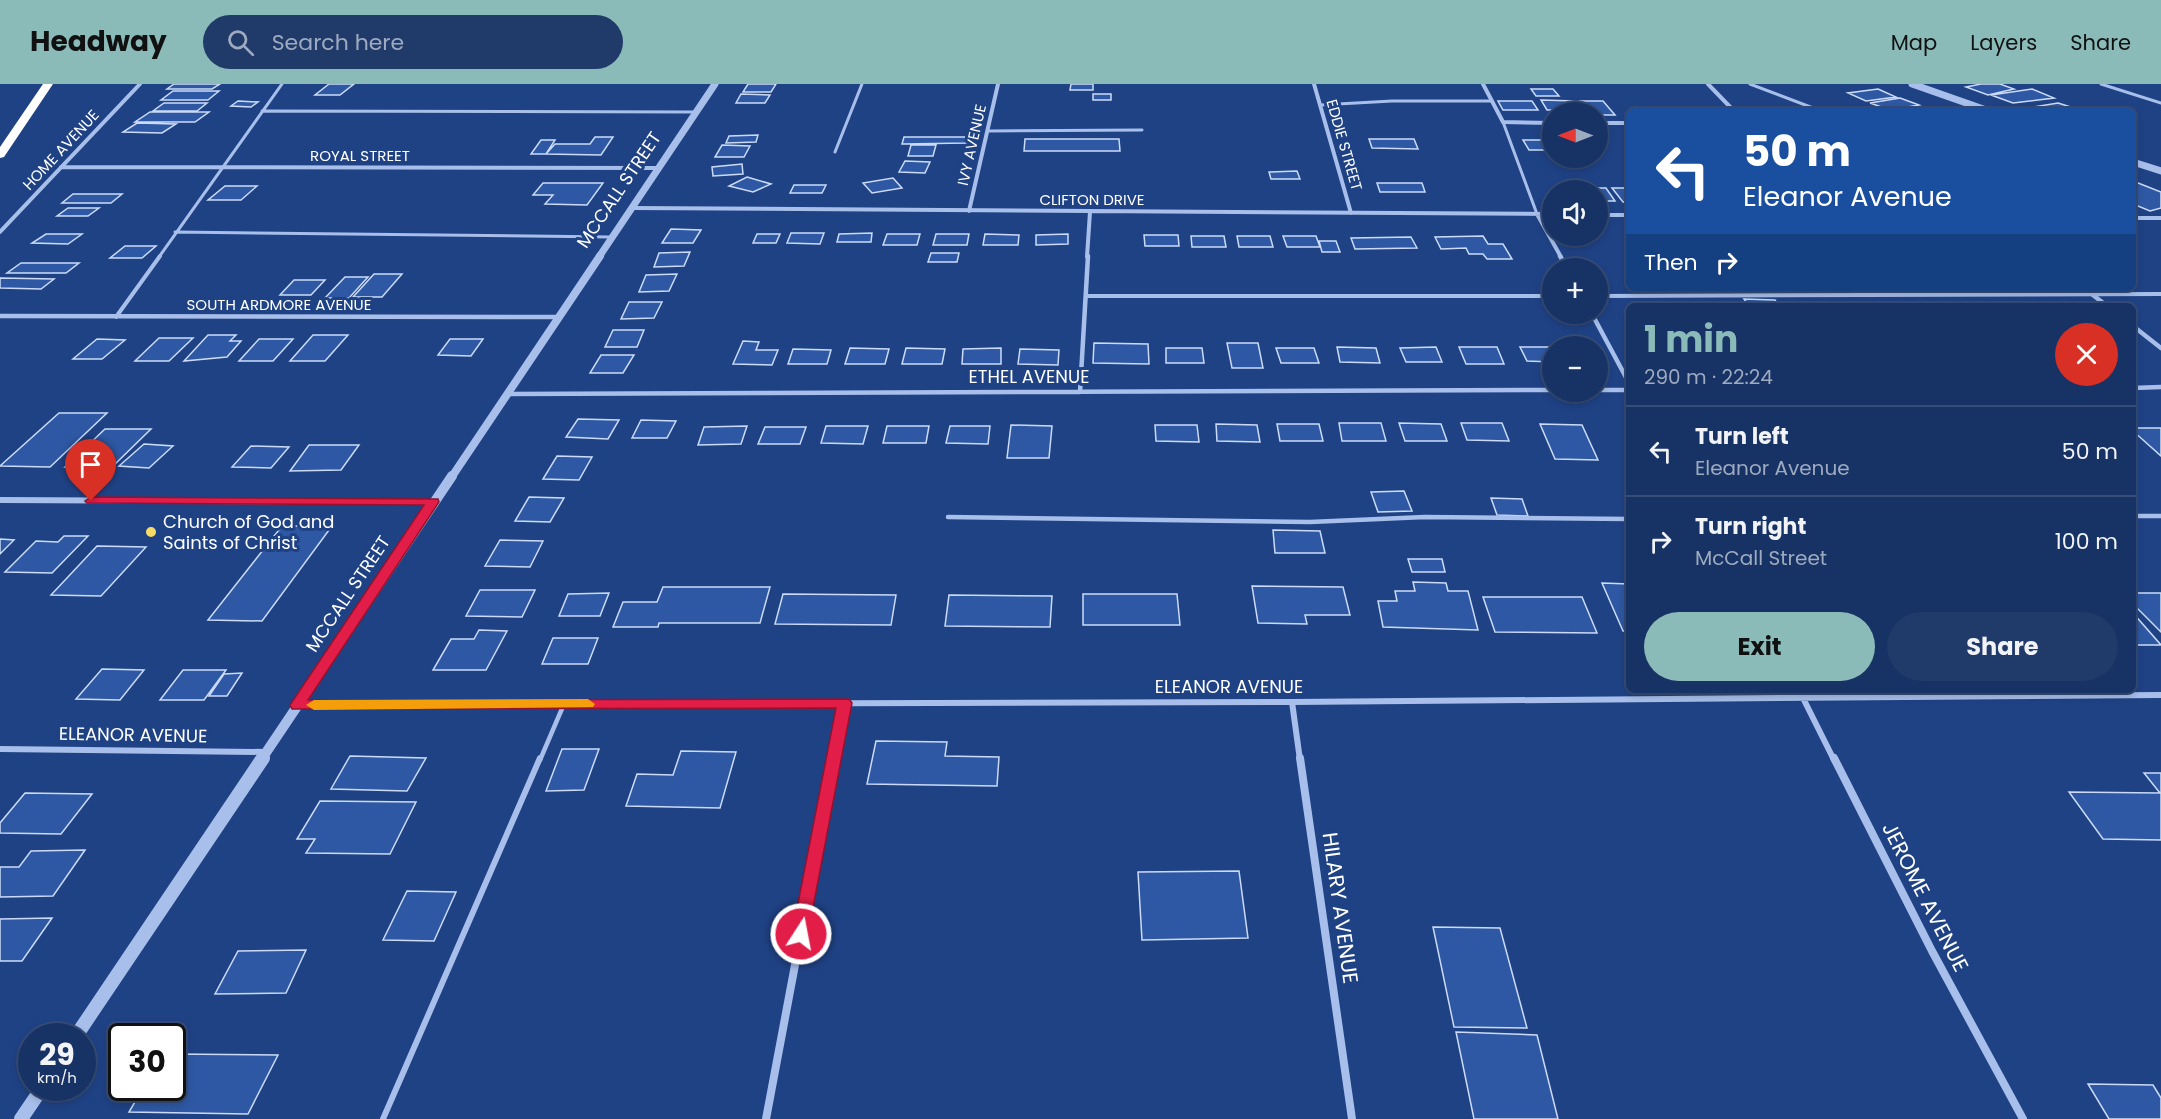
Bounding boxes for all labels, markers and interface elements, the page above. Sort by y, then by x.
search box [203,15,623,69]
text: Headway [30,22,167,61]
icon: search [224,26,257,59]
text: Search here [272,27,404,58]
text: Map [1891,28,1937,57]
text: Layers [1970,28,2037,57]
text: Share [2070,28,2131,57]
street label: EDDIE STREET [1321,97,1368,193]
street label: IVY AVENUE [952,102,991,188]
north arrow [1542,102,1608,168]
map controls [1542,102,1608,402]
street label: HOME AVENUE [18,105,103,195]
text: 50 m [1743,122,1851,181]
street label: MCCALL STREET [570,126,667,253]
icon: left [1644,132,1722,210]
street label: ROYAL STREET [310,145,410,166]
text: Eleanor Avenue [1743,178,1952,215]
button: sound [1542,180,1608,246]
street label: CLIFTON DRIVE [1039,189,1145,210]
icon: right [1710,246,1743,279]
text: Then [1644,247,1698,278]
button: + [1542,258,1608,324]
street label: SOUTH ARDMORE AVENUE [187,294,371,315]
text: 1 min [1644,314,1738,365]
button: close [2055,323,2118,386]
button: − [1542,336,1608,402]
text: 290 m · 22:24 [1644,363,1773,391]
street label: ETHEL AVENUE [969,364,1089,389]
text: Turn left [1695,421,1789,452]
icon: left [1644,435,1677,468]
text: 50 m [2062,436,2118,467]
pin [65,439,116,501]
icon: arrive [74,448,107,481]
text: Eleanor Avenue [1695,454,1850,482]
place label: Church of God and Saints of Christ [163,509,335,555]
text: Turn right [1695,511,1806,542]
marker: Church of God and Saints of Christ [144,525,158,539]
icon: right [1644,525,1677,558]
text: 100 m [2055,526,2118,557]
street label: MCCALL STREET [299,530,396,657]
text: McCall Street [1695,544,1827,572]
button: Exit [1644,612,1875,681]
button: Share [1887,612,2118,681]
street label: ELEANOR AVENUE [1155,674,1303,699]
street label: ELEANOR AVENUE [59,721,207,748]
street label: JEROME AVENUE [1875,817,1976,977]
street label: HILARY AVENUE [1316,830,1365,985]
position arrow [769,902,833,966]
speed limit sign: 30 [108,1023,186,1101]
text: 29 [39,1033,75,1076]
text: km/h [37,1067,77,1088]

